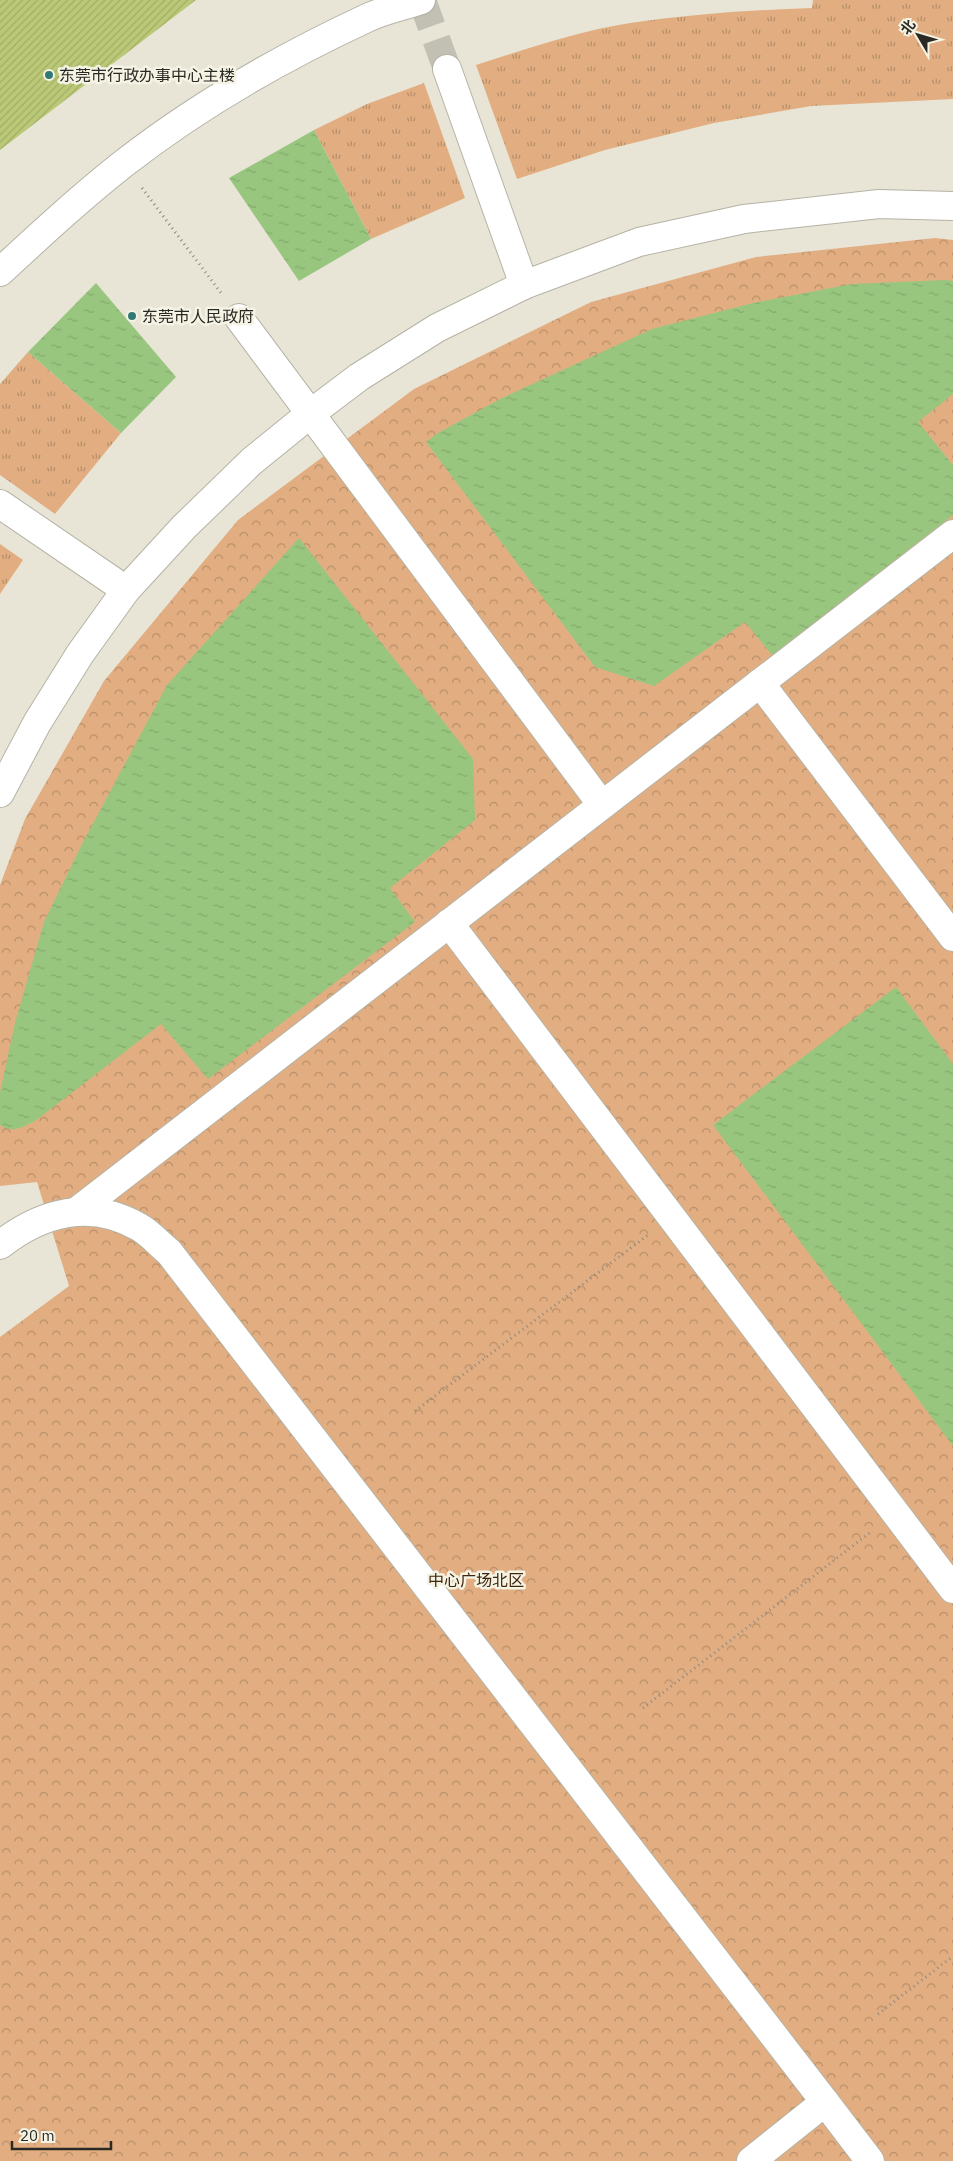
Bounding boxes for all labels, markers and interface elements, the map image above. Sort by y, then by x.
north arrow [893,10,943,60]
text: 北 [896,16,919,38]
place label: 东莞市行政办事中心主楼 [59,65,235,85]
marker: 东莞市行政办事中心主楼 [43,69,55,81]
place label: 东莞市人民政府 [142,306,254,326]
marker: 东莞市人民政府 [126,310,138,322]
park label: 中心广场北区 [428,1570,524,1590]
scale bar [12,2118,111,2150]
text: 20 m [20,2126,55,2145]

